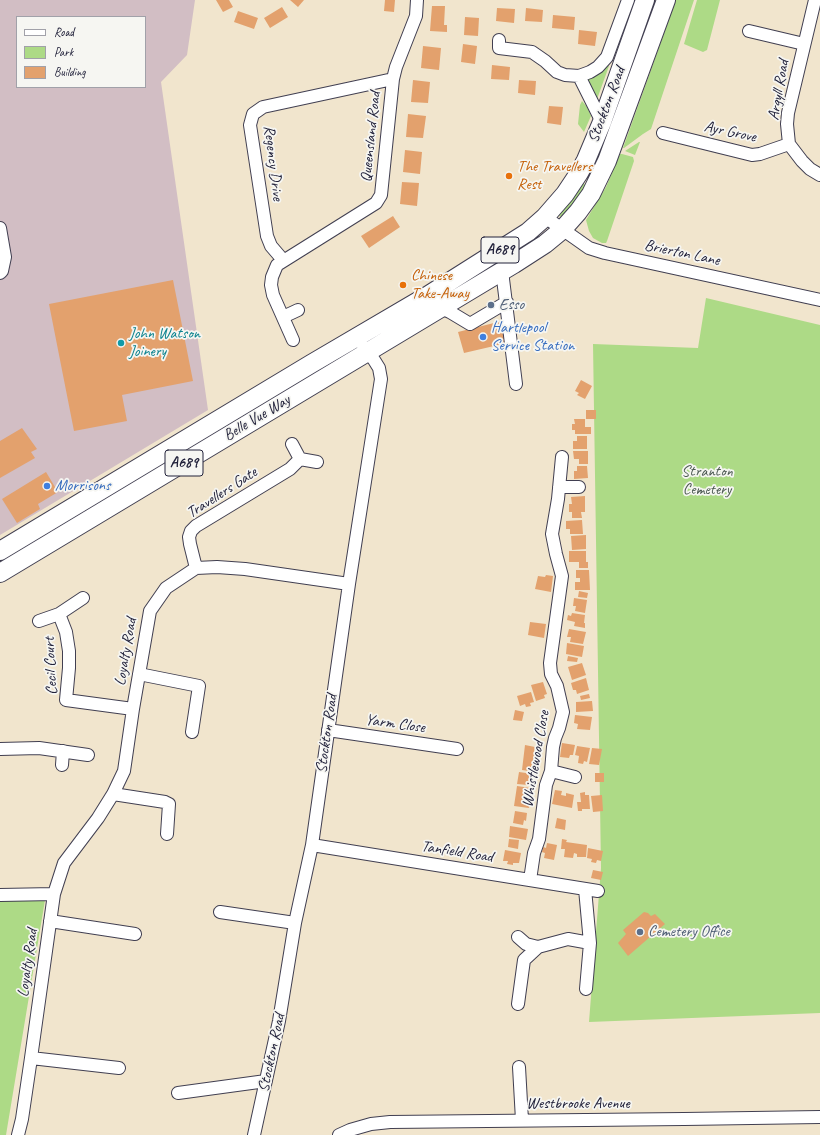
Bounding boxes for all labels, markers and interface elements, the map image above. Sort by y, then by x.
legend [16,16,146,88]
text: Road [54,24,74,40]
text: Park [54,44,73,60]
street label: Argyll Road [764,58,794,122]
text: Building [54,64,86,80]
street label: Stockton Road [584,65,630,145]
street label: Queensland Road [357,91,385,183]
street label: Ayr Grove [702,117,758,147]
street label: Regency Drive [259,124,287,202]
place label: The Travellers Rest [517,157,592,195]
marker: The Travellers Rest [504,171,514,181]
street label: Brierton Lane [643,236,721,270]
road number: A689 [481,237,519,263]
place label: Chinese Take-Away [411,266,469,304]
marker: Chinese Take-Away [398,280,408,290]
place label: Esso [499,295,524,315]
marker: Esso [486,300,496,310]
place label: Hartlepool Service Station [491,318,574,356]
place label: John Watson Joinery [129,324,200,362]
marker: Hartlepool Service Station [478,332,488,342]
marker: John Watson Joinery [116,338,126,348]
street label: Belle Vue Way [220,391,294,445]
road number: A689 [165,450,203,476]
park label: Stranton Cemetery [681,462,733,500]
street label: Travellers Gate [183,463,261,523]
place label: Morrisons [55,476,110,496]
marker: Morrisons [42,481,52,491]
street label: Loyalty Road [111,617,141,687]
street label: Cecil Court [40,636,62,696]
street label: Stockton Road [312,693,342,775]
street label: Whistlewood Close [518,709,554,809]
street label: Yarm Close [364,710,426,738]
street label: Tanfield Road [420,837,494,867]
place label: Cemetery Office [648,922,730,942]
marker: Cemetery Office [635,927,645,937]
street label: Loyalty Road [14,928,42,998]
street label: Stockton Road [254,1012,290,1094]
street label: Westbrooke Avenue [526,1094,630,1114]

